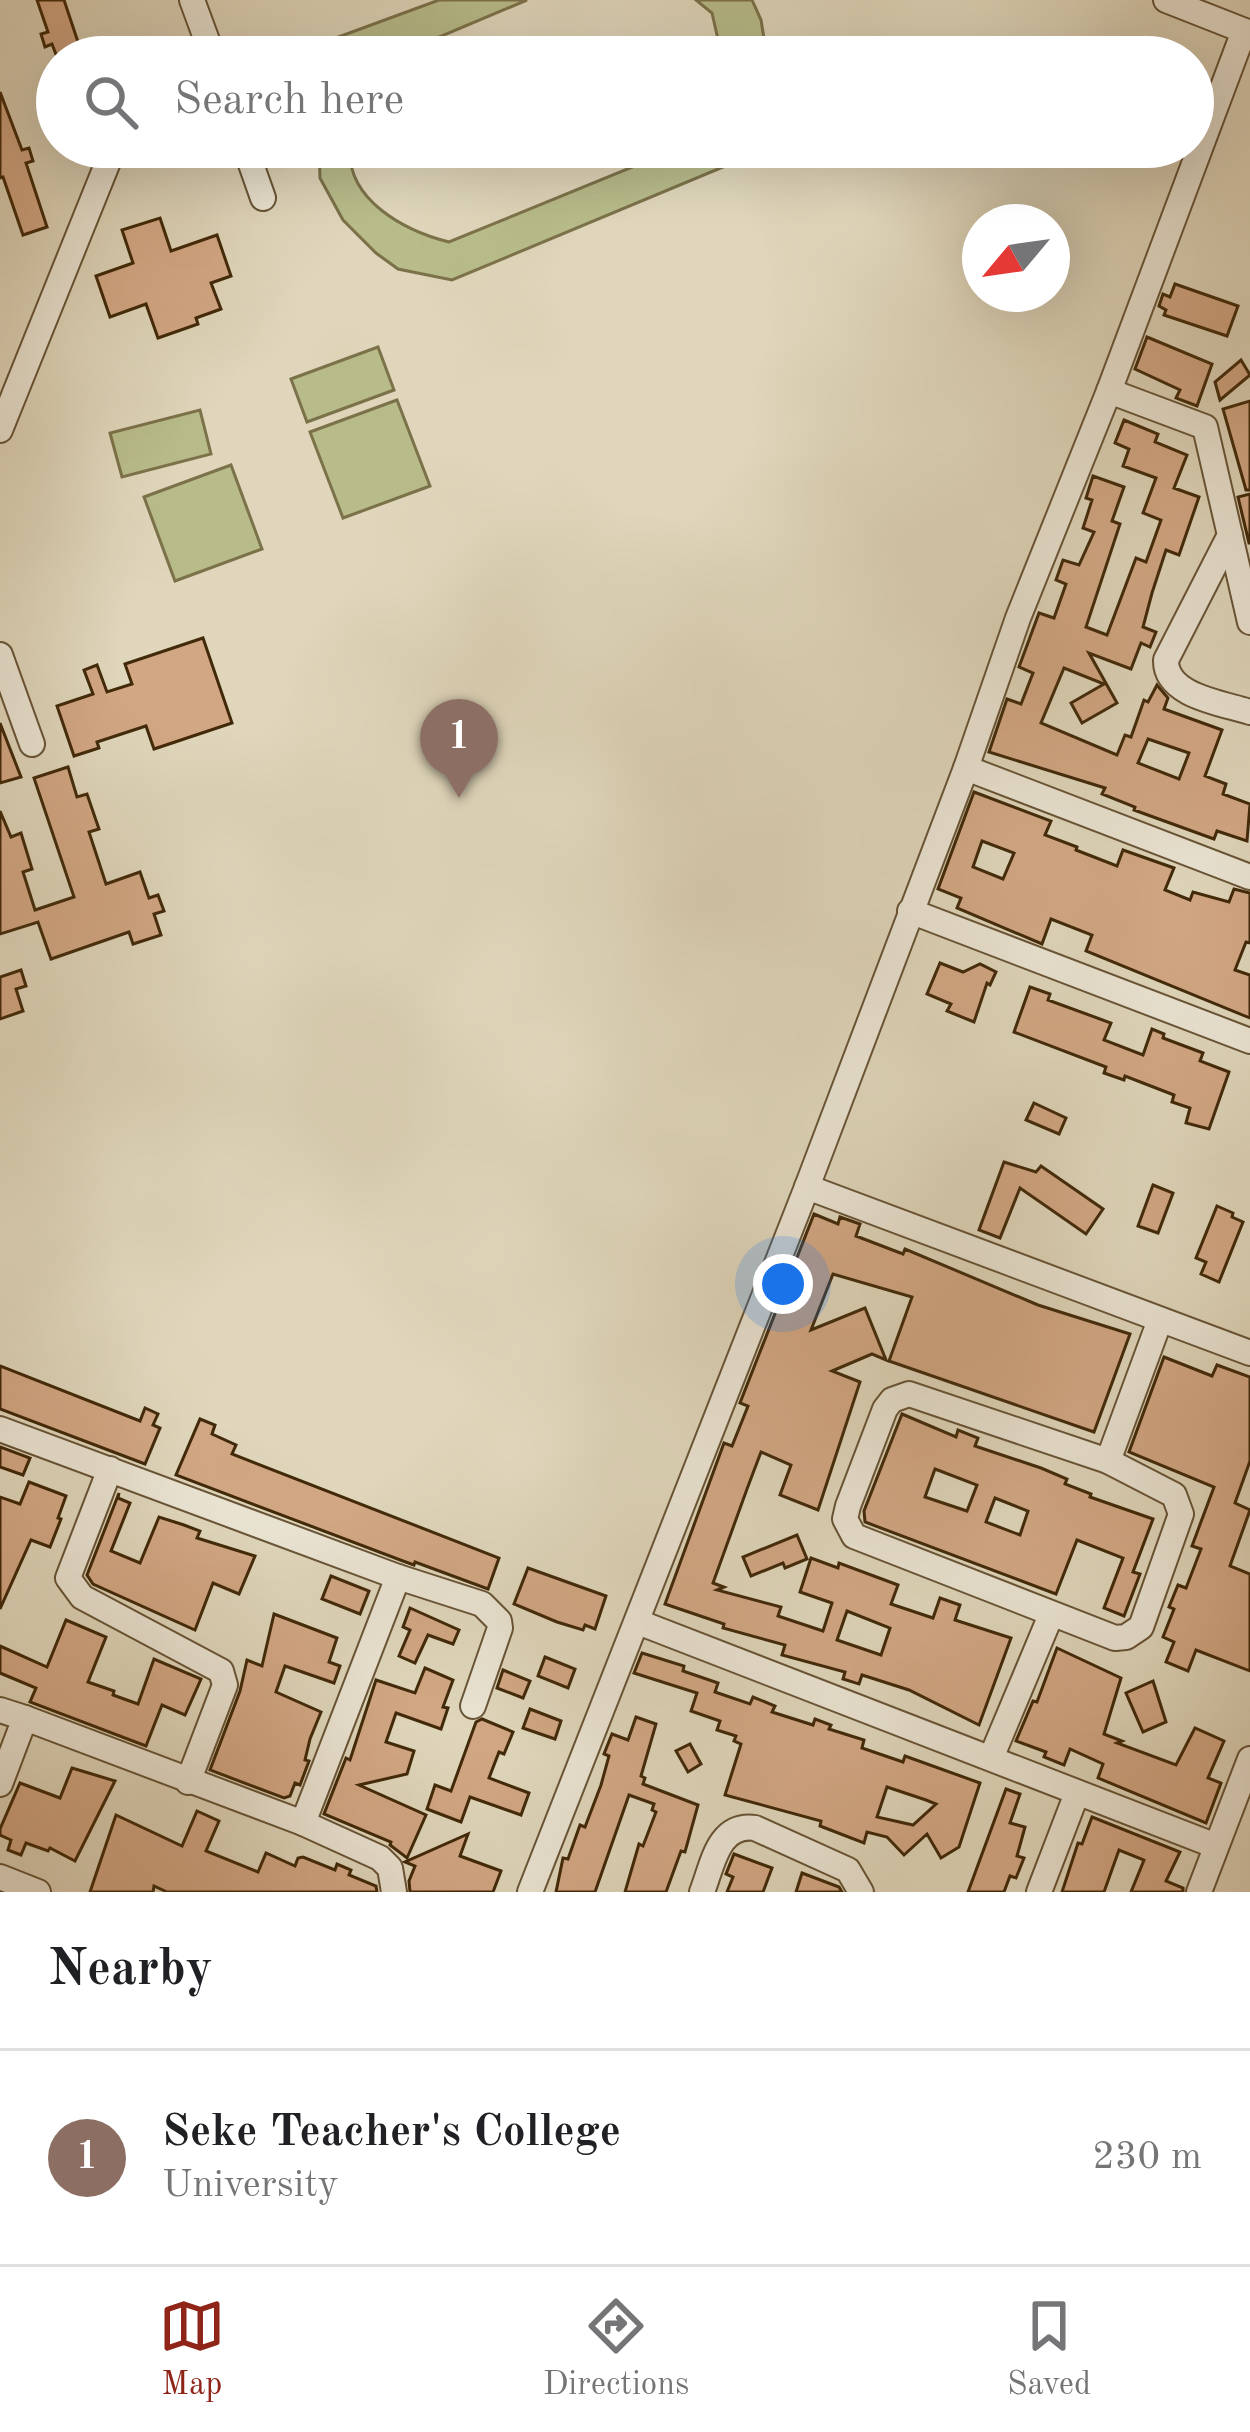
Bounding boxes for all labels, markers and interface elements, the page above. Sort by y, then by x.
search box [36,36,1214,168]
icon: search [78,69,144,135]
text: Search here [174,79,404,124]
north arrow [962,204,1070,312]
pin: 1 [420,699,498,798]
your location [753,1254,813,1314]
text: Nearby [48,1945,213,1996]
text: Seke Teacher's College [162,2111,621,2156]
text: 1 [76,2138,98,2177]
text: 230 m [1092,2138,1202,2177]
text: University [162,2166,339,2205]
tab: Map [159,2293,225,2406]
tab: Directions [543,2293,689,2406]
tab: Saved [1007,2293,1091,2406]

